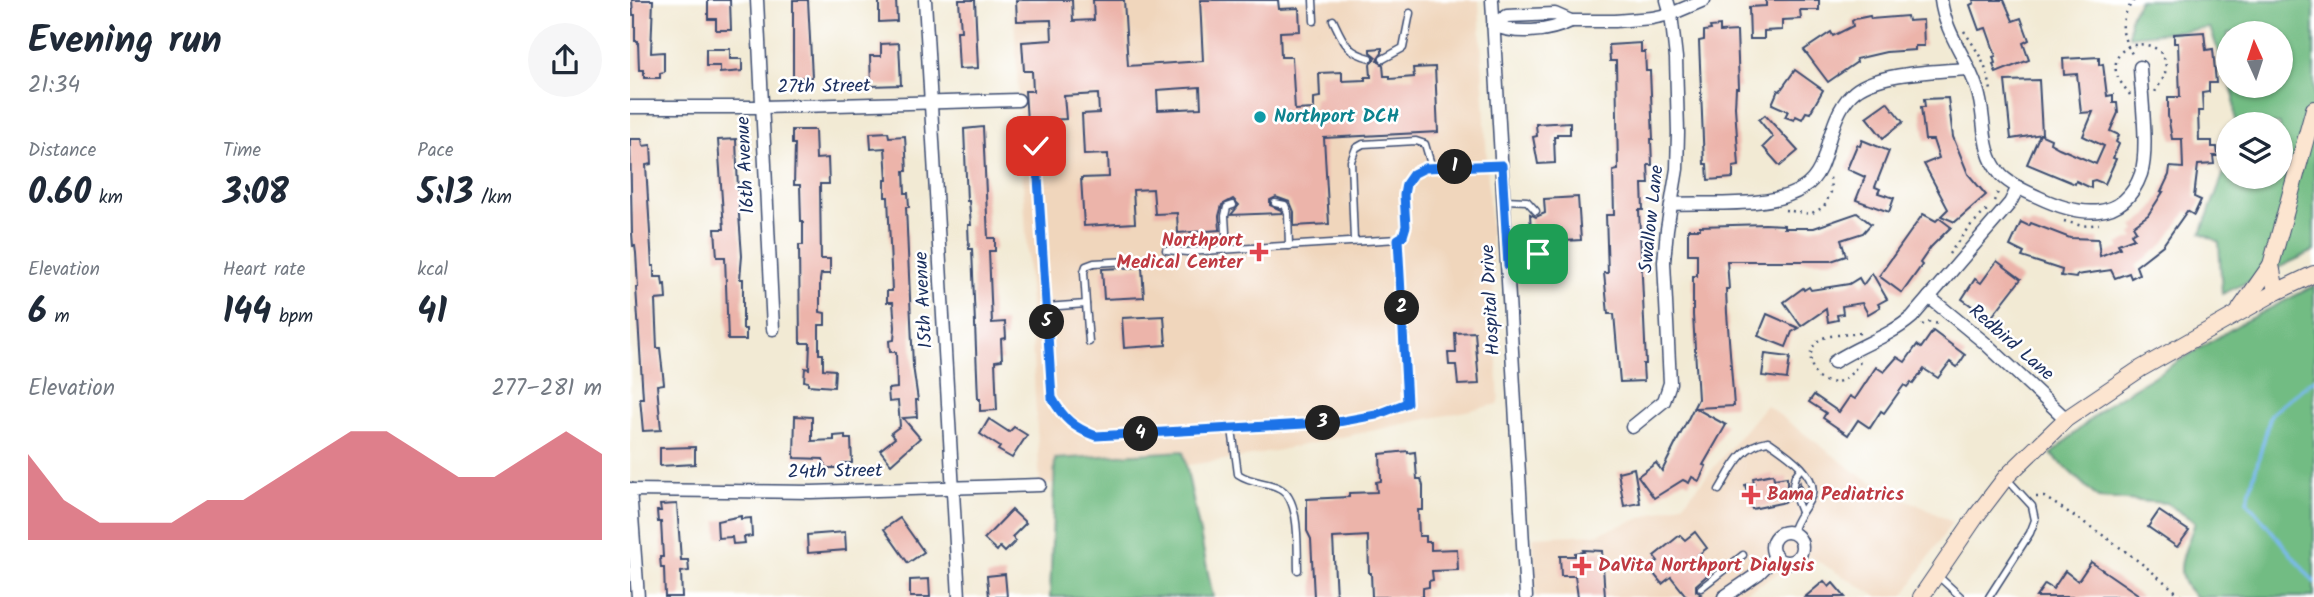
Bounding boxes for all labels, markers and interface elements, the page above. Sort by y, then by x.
text: Evening run [28,12,222,72]
north arrow [2216,21,2292,98]
map controls [2216,21,2293,189]
button: share [528,23,602,97]
text: 21:34 [28,68,80,104]
street label: 27th Street [777,71,871,103]
place label: Northport DCH [1274,102,1399,132]
marker: Northport DCH [1252,109,1268,125]
button: layers [2216,112,2293,189]
street label: 16th Avenue [728,115,764,215]
pin [1006,116,1066,176]
icon: check [1017,127,1055,165]
text: Distance [28,136,96,166]
text: Time [223,136,261,166]
text: Pace [417,136,454,166]
pin: 1 [1438,150,1472,184]
text: 1 [1452,151,1457,181]
street label: Swallow Lane [1631,163,1673,274]
text: 0.60 [28,166,91,222]
text: 3:08 [223,166,289,222]
text: 5:13 [417,166,473,222]
text: km [91,183,123,213]
text: /km [473,183,512,213]
pin [1508,224,1568,284]
place label: Northport Medical Center [1117,226,1244,278]
icon: arrive [1519,235,1557,273]
marker: Northport Medical Center [1249,242,1269,262]
street label: Hospital Drive [1473,243,1509,356]
street label: 15th Avenue [906,250,942,349]
text: Elevation [28,255,100,285]
text: Heart rate [223,255,305,285]
text: kcal [417,255,448,285]
text: 6 [28,285,47,341]
text: 144 [223,285,271,341]
text: 41 [417,285,447,341]
pin: 2 [1384,290,1420,326]
text: 2 [1396,292,1407,322]
street label: Redbird Lane [1962,297,2061,389]
text: m [47,302,70,332]
text: bpm [271,302,313,332]
pin: 5 [1030,304,1064,340]
text: 5 [1042,306,1051,336]
text: Elevation [28,371,115,407]
text: 277–281 m [491,371,602,407]
pin: 3 [1306,406,1340,440]
text: 3 [1317,407,1328,437]
pin: 4 [1124,416,1158,452]
text: 4 [1135,418,1146,448]
street label: 24th Street [787,456,883,488]
place label: Bama Pediatrics [1767,480,1904,510]
marker: Bama Pediatrics [1741,485,1761,505]
place label: DaVita Northport Dialysis [1598,551,1814,581]
marker: DaVita Northport Dialysis [1572,556,1592,576]

